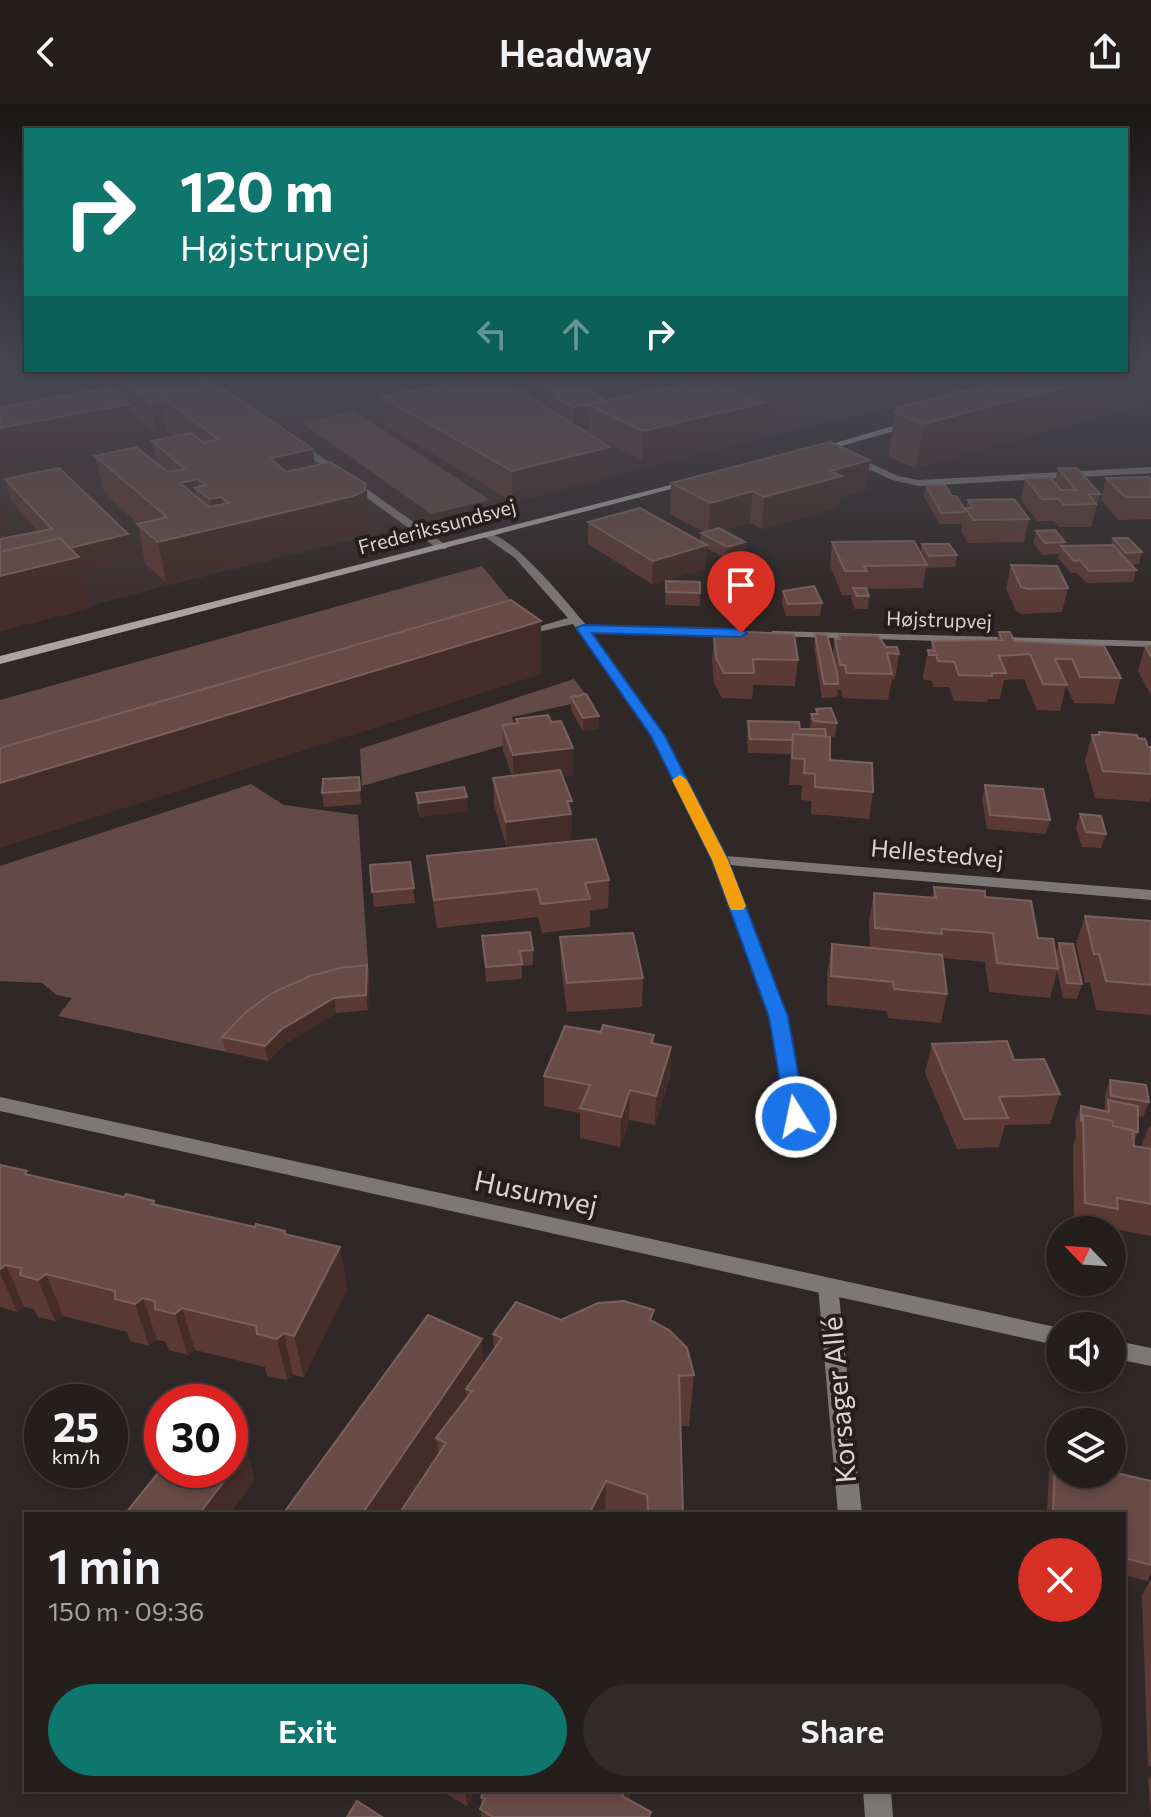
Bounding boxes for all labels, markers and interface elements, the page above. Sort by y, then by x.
icon: back [24,30,68,74]
text: Headway [499,30,652,74]
icon: share [1083,30,1127,74]
text: 120 m [180,155,334,224]
icon: right [48,160,152,264]
text: Højstrupvej [180,224,370,268]
icon: left [470,312,514,356]
icon: ahead [554,312,598,356]
icon: right [638,312,682,356]
street label: Frederikssundsvej [355,493,518,559]
pin [707,551,775,633]
icon: arrive [719,563,763,607]
street label: Højstrupvej [886,605,992,633]
street label: Hellestedvej [870,832,1005,873]
position arrow [754,1075,838,1159]
street label: Husumvej [472,1162,601,1222]
north arrow [1046,1216,1126,1296]
map controls [1046,1216,1126,1488]
button: sound [1046,1312,1126,1392]
street label: Korsager Allé [814,1315,862,1485]
speed limit sign: 30 [144,1384,248,1488]
text: 25 [53,1401,99,1450]
button: layers [1046,1408,1126,1488]
text: km/h [52,1444,100,1468]
text: 1 min [48,1535,161,1594]
button: close [1018,1538,1102,1622]
text: 150 m · 09:36 [48,1595,204,1626]
button: Exit [48,1684,567,1776]
button: Share [583,1684,1102,1776]

